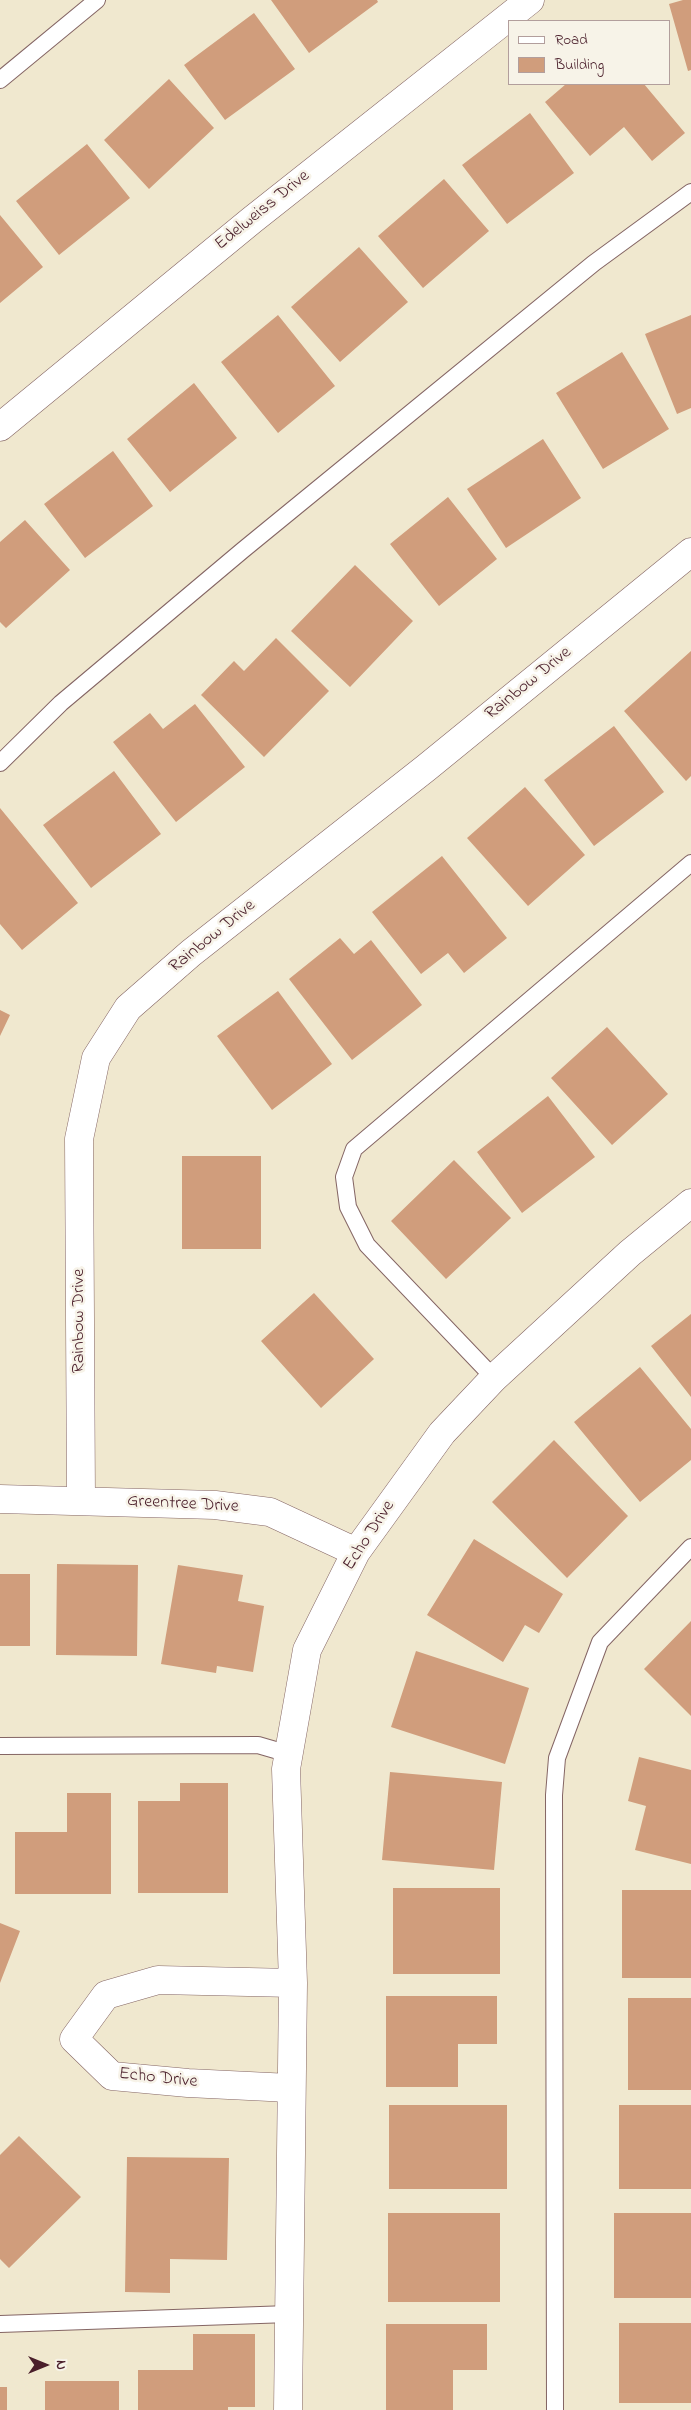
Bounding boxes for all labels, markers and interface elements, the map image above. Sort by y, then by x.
legend [508,20,671,85]
text: Road [555,29,588,51]
text: Building [555,54,604,76]
street label: Edelweiss Drive [211,166,315,256]
street label: Rainbow Drive [482,643,576,725]
street label: Rainbow Drive [166,896,260,978]
street label: Rainbow Drive [69,1269,91,1373]
street label: Greentree Drive [127,1491,239,1519]
street label: Echo Drive [339,1497,401,1575]
street label: Echo Drive [118,2064,198,2094]
north arrow [20,2340,70,2390]
text: N [50,2360,71,2370]

